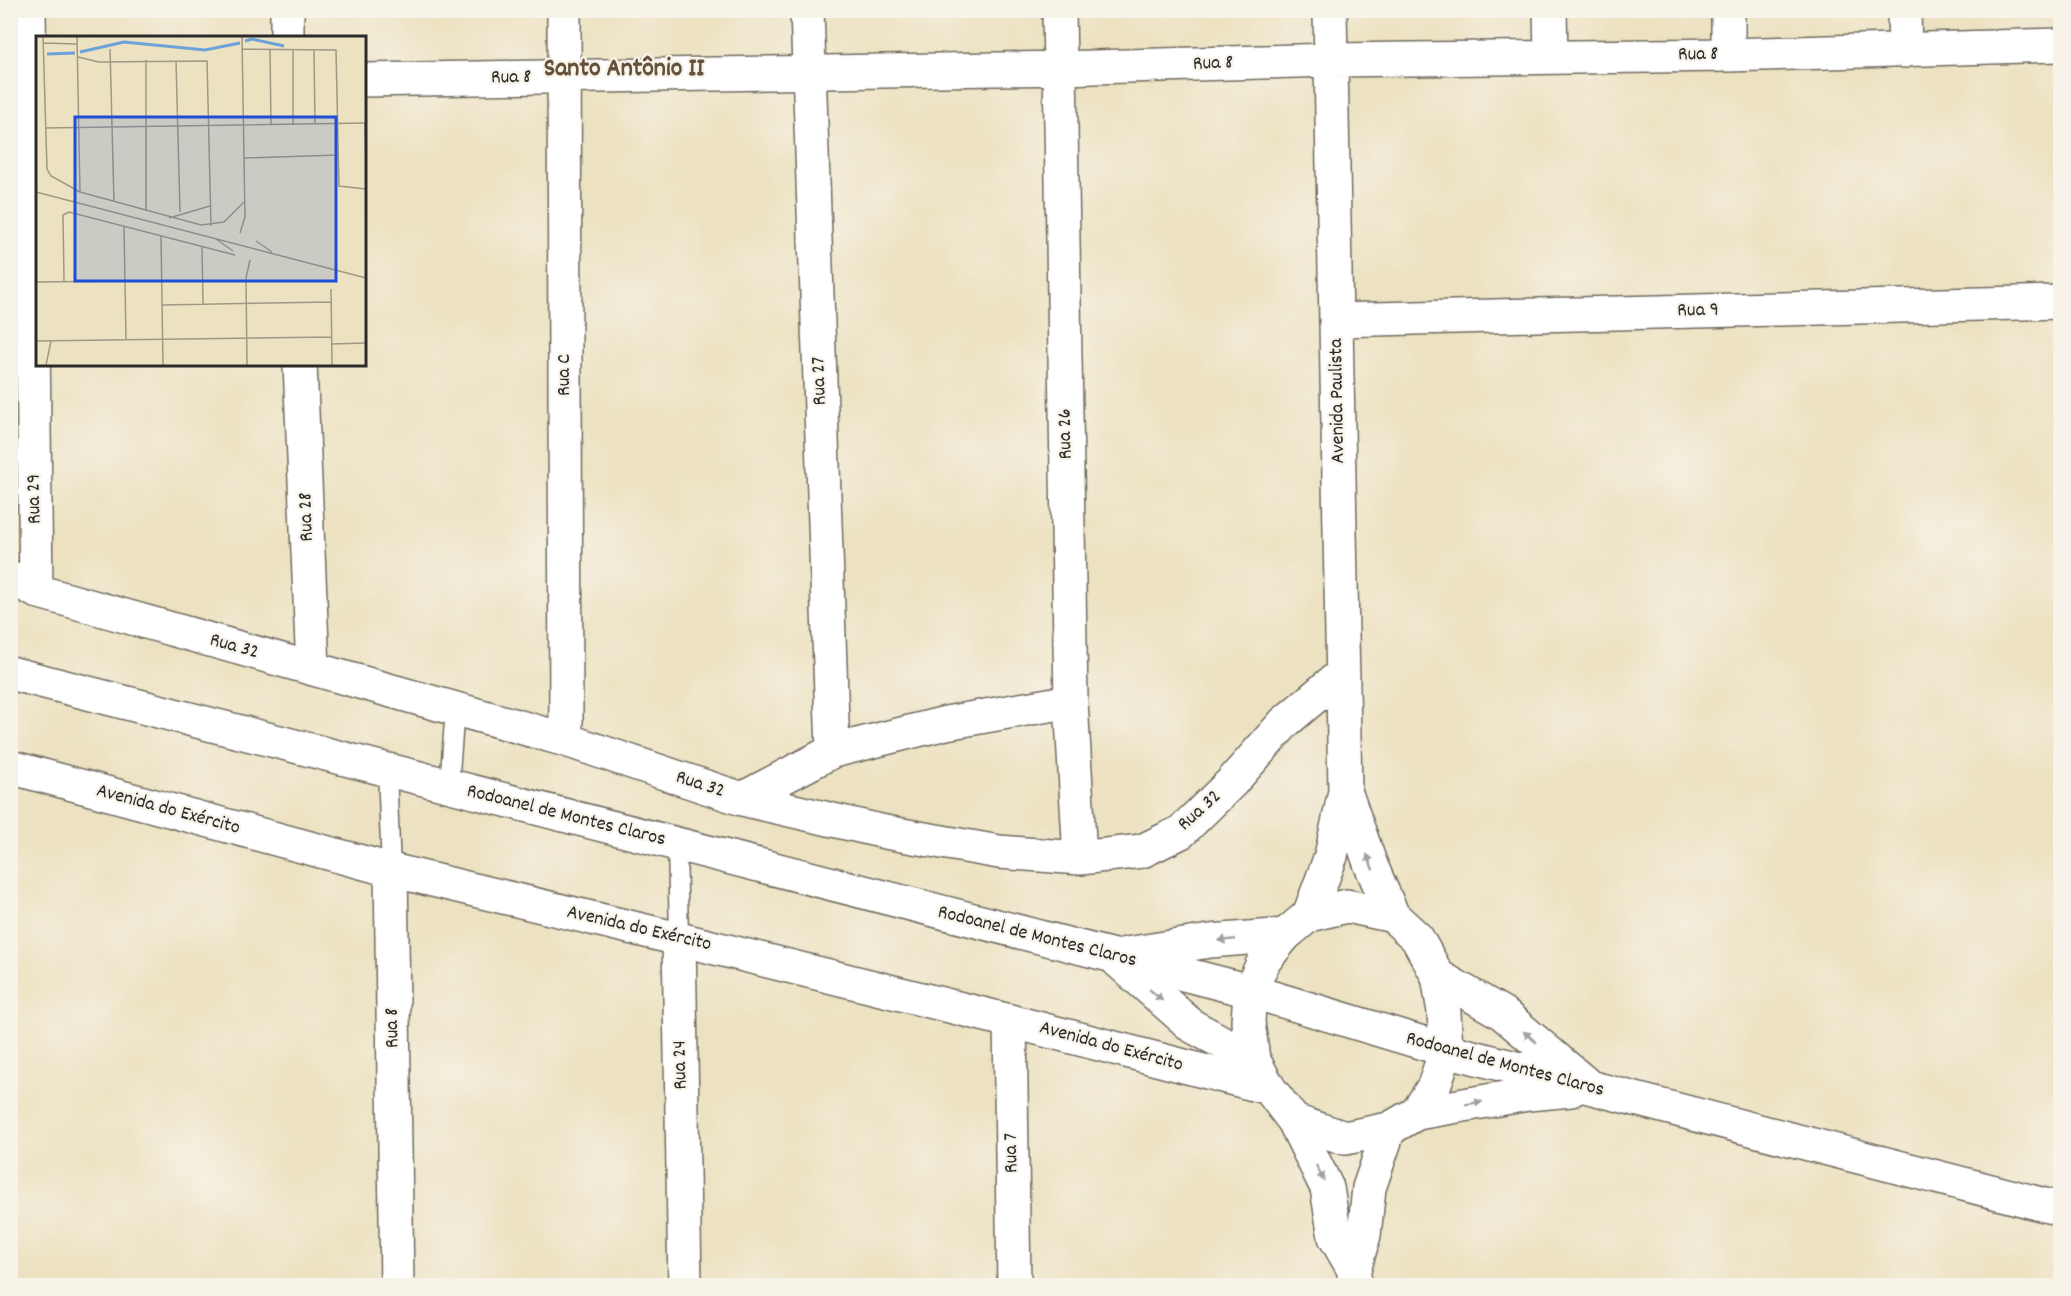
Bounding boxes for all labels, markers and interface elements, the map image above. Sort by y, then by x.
inset map [36,36,366,366]
street label: Rua 8 [1678,41,1718,69]
street label: Rua 8 [1192,49,1234,79]
district label: Santo Antônio II [544,51,705,88]
street label: Rua 8 [491,64,531,92]
street label: Rua 9 [1677,297,1719,325]
street label: Avenida Paulista [1323,338,1353,464]
street label: Rua C [551,354,579,396]
street label: Rua 27 [805,356,835,406]
street label: Rua 26 [1052,408,1080,460]
street label: Rua 29 [21,474,49,524]
street label: Rua 28 [292,492,322,542]
street label: Rua 32 [206,627,262,667]
street label: Rua 32 [672,764,728,806]
street label: Avenida do Exército [93,777,243,843]
street label: Rodoanel de Montes Claros [464,778,668,854]
street label: Rua 32 [1172,784,1228,838]
one-way arrow [1364,853,1374,871]
street label: Avenida do Exército [564,899,714,959]
street label: Rodoanel de Montes Claros [935,899,1139,975]
one-way arrow [1218,935,1237,944]
one-way arrow [1149,988,1164,1002]
street label: Rua 8 [379,1008,407,1048]
street label: Avenida do Exército [1036,1014,1186,1080]
street label: Rodoanel de Montes Claros [1403,1025,1607,1105]
one-way arrow [1522,1030,1538,1043]
street label: Rua 24 [667,1040,695,1090]
one-way arrow [1465,1099,1484,1108]
street label: Rua 7 [998,1133,1026,1173]
one-way arrow [1315,1165,1325,1182]

